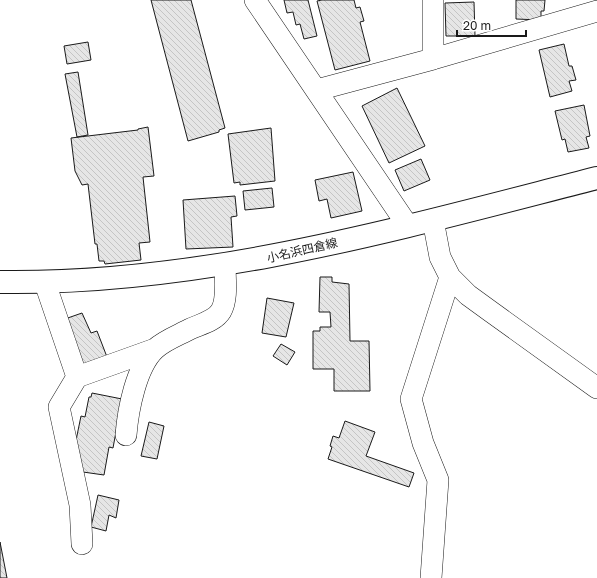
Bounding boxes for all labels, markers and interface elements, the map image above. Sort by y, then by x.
scale bar [457,12,526,38]
text: 20 m [463,18,491,33]
street label: 小名浜四倉線 [265,235,339,265]

